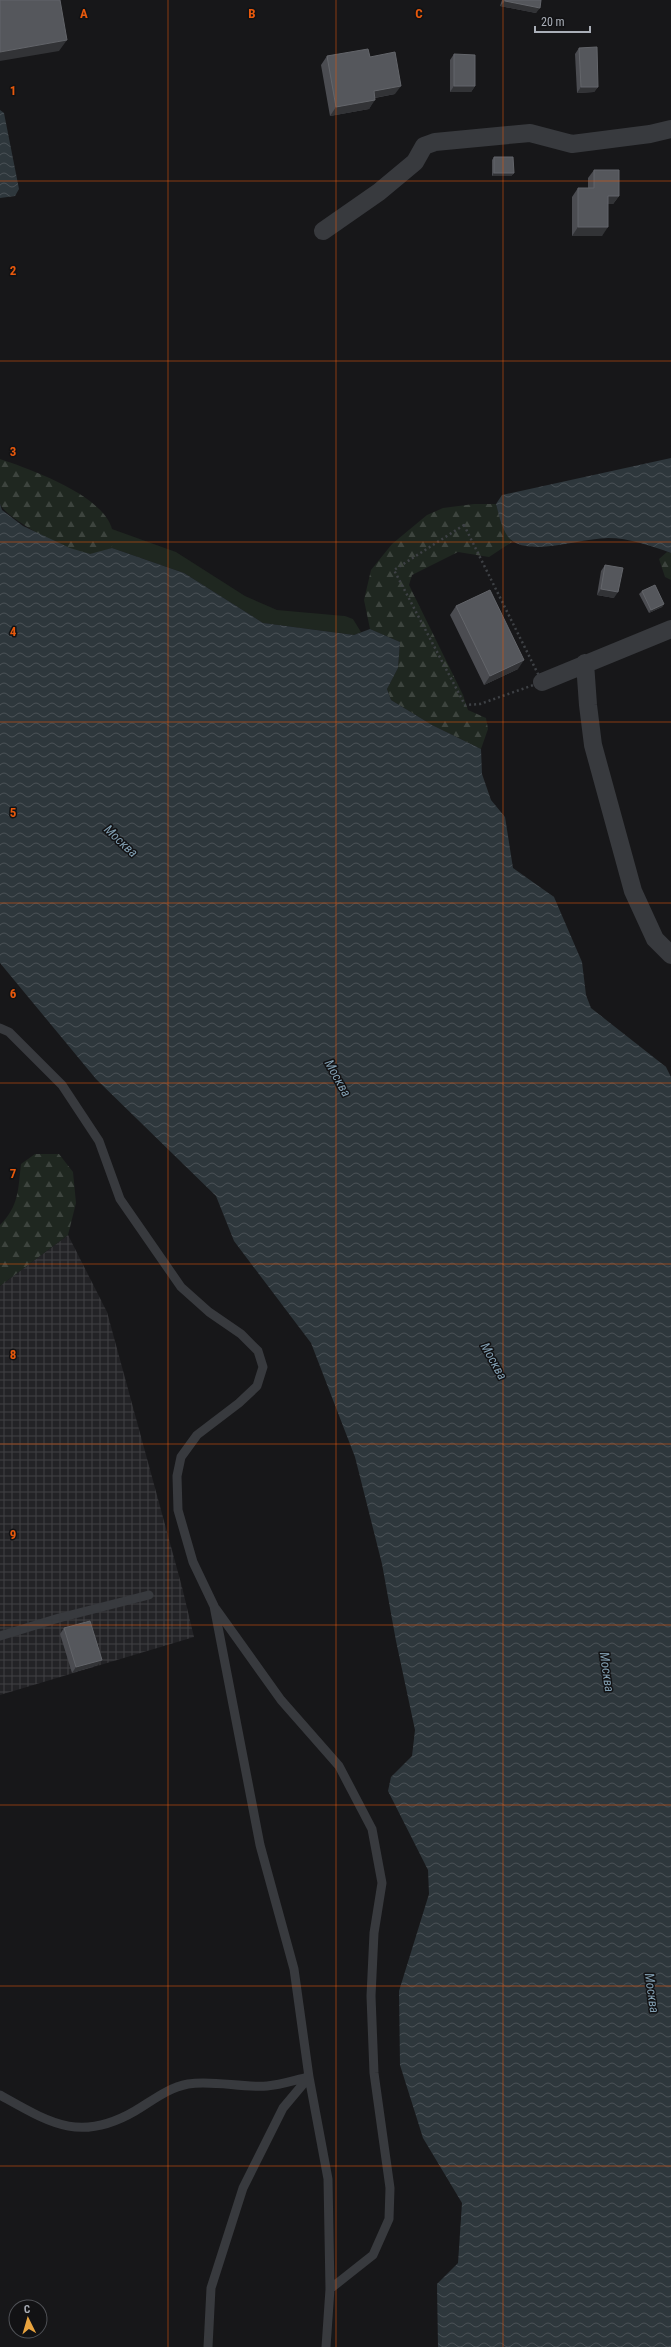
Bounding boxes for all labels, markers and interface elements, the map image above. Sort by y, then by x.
text: A [80,6,88,21]
text: B [248,6,256,21]
text: C [415,6,423,21]
scale bar [535,8,590,34]
text: 20 m [541,15,565,29]
text: 1 [10,83,16,98]
text: 2 [10,263,17,278]
text: 3 [10,444,16,459]
text: 4 [10,624,17,639]
text: 5 [10,805,17,820]
water label: Москва [101,822,141,860]
text: 6 [10,986,17,1001]
water label: Москва [322,1057,354,1099]
text: 7 [10,1166,17,1181]
water label: Москва [478,1340,510,1382]
text: 8 [10,1347,16,1362]
text: 9 [10,1527,16,1542]
water label: Москва [597,1651,617,1693]
water label: Москва [642,1972,662,2014]
north arrow [8,2299,48,2339]
text: С [23,2303,31,2316]

